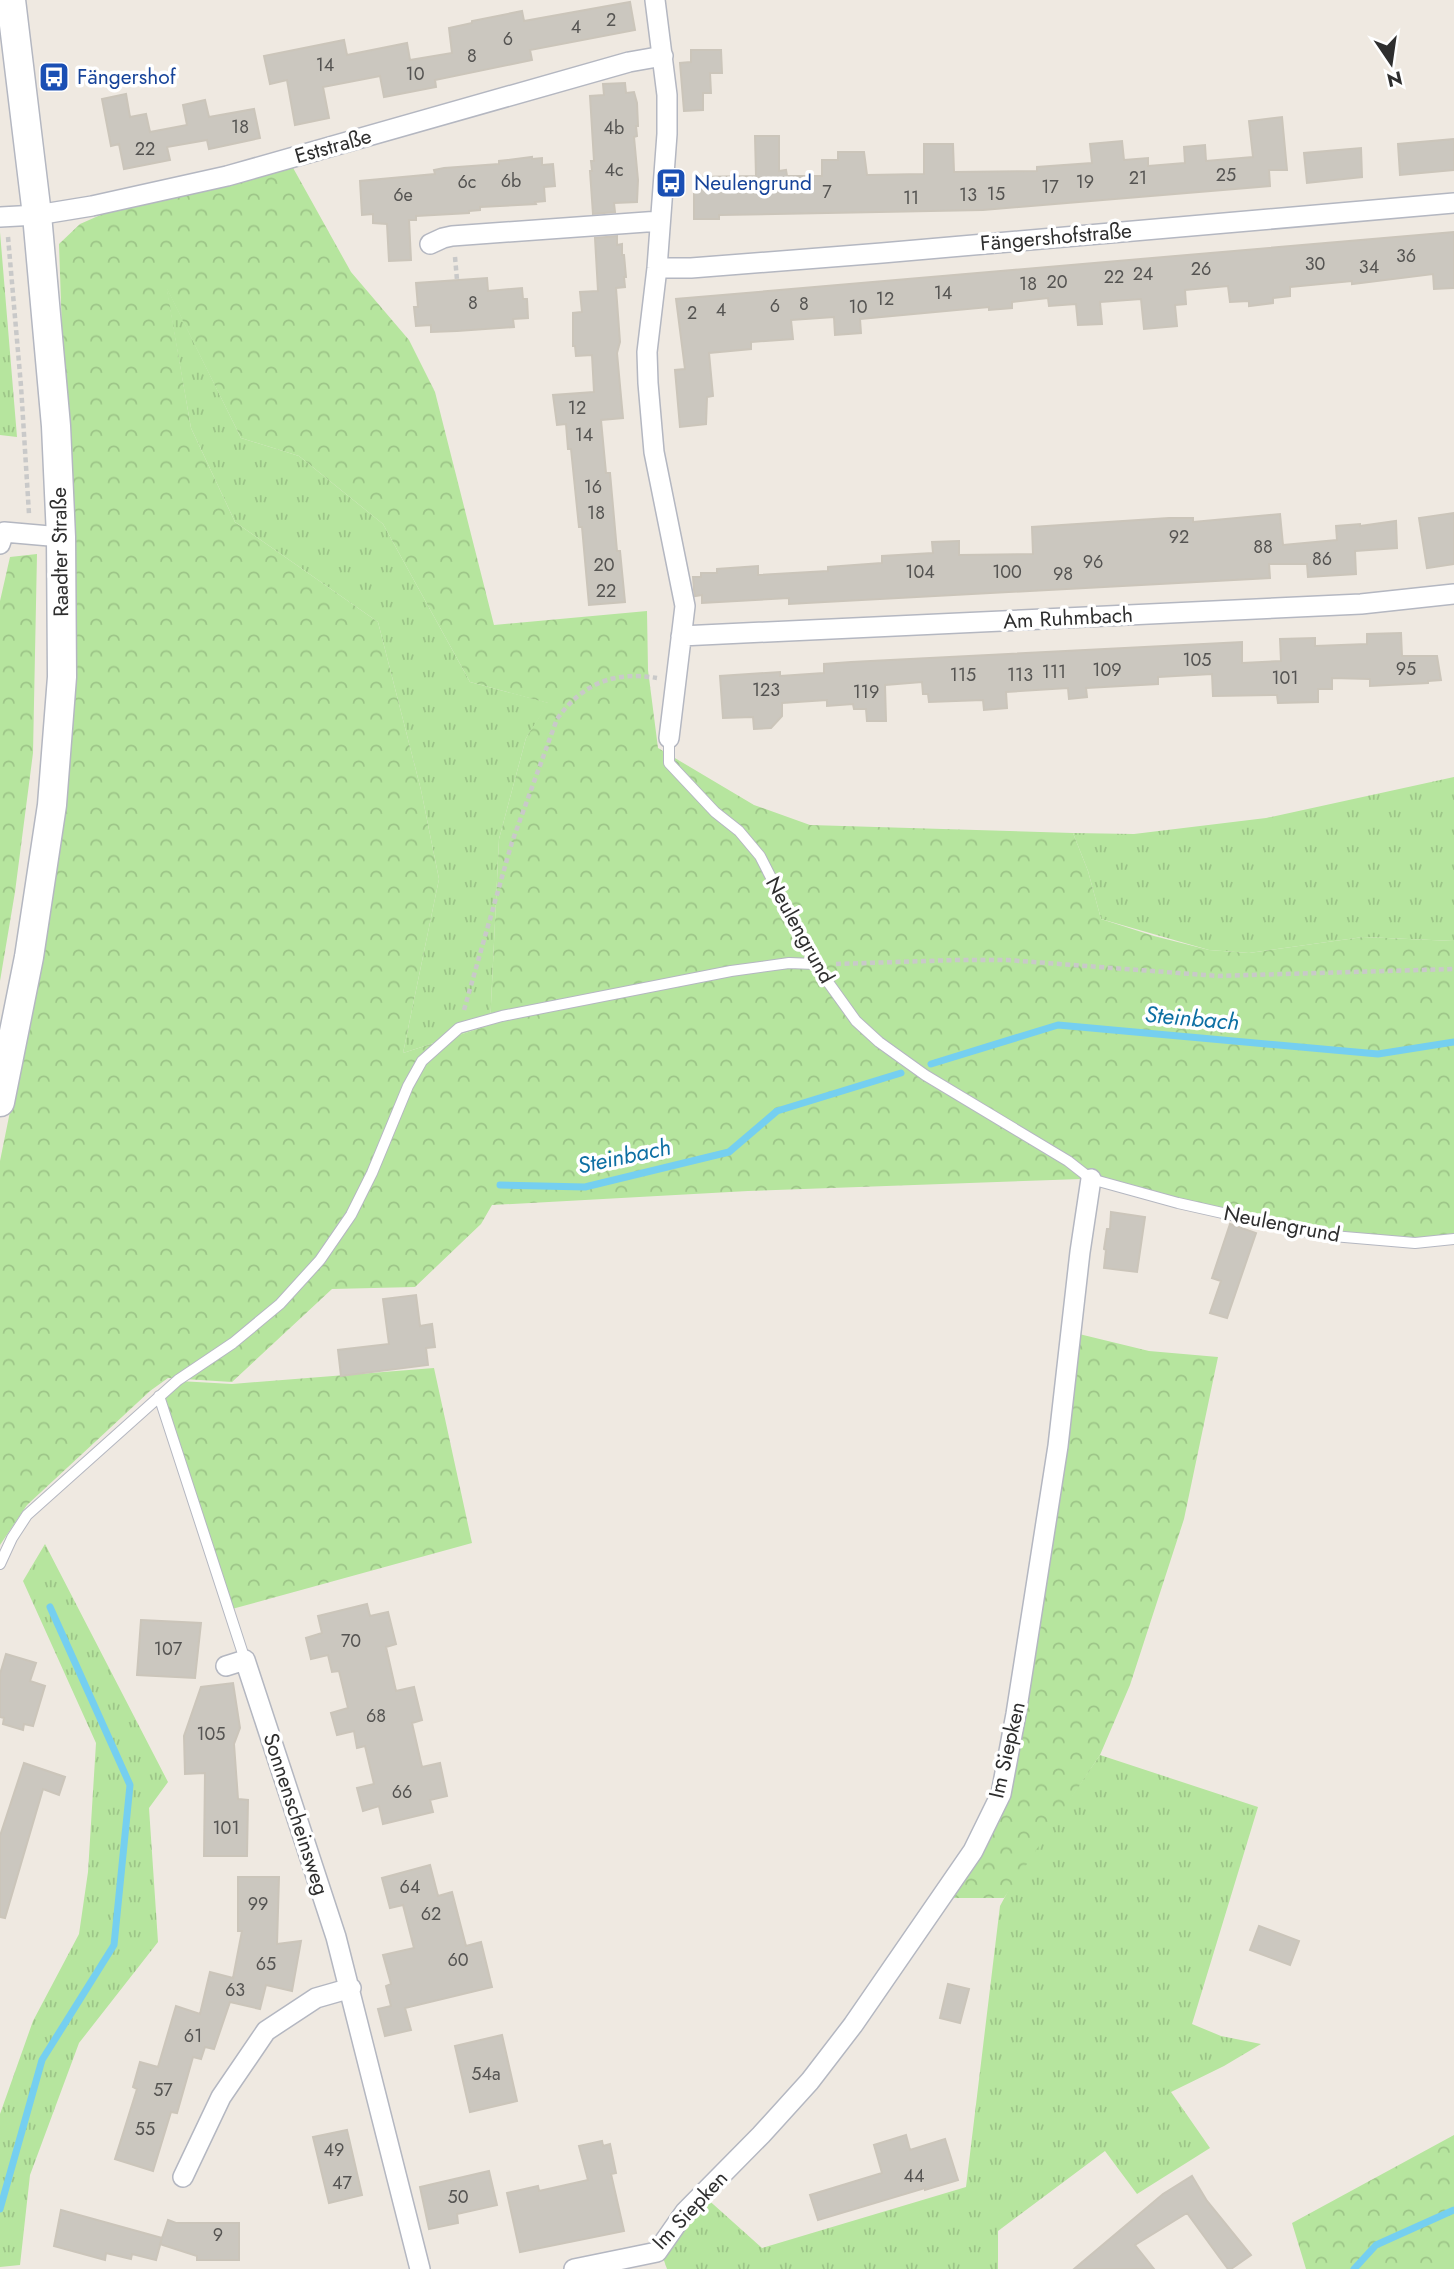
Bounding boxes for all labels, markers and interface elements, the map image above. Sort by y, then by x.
house number: 2 [606,7,616,33]
house number: 4 [571,14,581,40]
house number: 6 [503,26,513,52]
north arrow [1356,28,1426,98]
house number: 8 [467,43,477,69]
house number: 14 [316,52,334,78]
bus stop icon: Fängershof [37,60,71,94]
house number: 10 [406,61,425,87]
place label: Fängershof [77,62,177,92]
text: N [1384,64,1405,94]
house number: 18 [231,114,249,140]
house number: 4b [604,115,624,141]
street label: Eststraße [291,121,375,171]
house number: 22 [135,136,155,162]
house number: 4c [604,157,624,183]
house number: 25 [1216,162,1236,188]
house number: 21 [1129,165,1147,191]
bus stop icon: Neulengrund [654,166,688,200]
house number: 6b [501,168,521,194]
place label: Neulengrund [694,168,812,198]
house number: 6c [458,169,476,195]
house number: 19 [1076,169,1094,195]
house number: 17 [1041,174,1059,200]
house number: 7 [822,179,832,205]
house number: 15 [987,181,1005,207]
house number: 6e [393,182,413,208]
house number: 13 [959,182,977,208]
house number: 11 [903,185,919,211]
street label: Fängershofstraße [979,215,1133,259]
house number: 36 [1396,243,1416,269]
house number: 30 [1305,251,1326,277]
house number: 34 [1359,254,1379,280]
house number: 26 [1191,256,1211,282]
house number: 24 [1133,261,1153,287]
house number: 22 [1104,264,1124,290]
house number: 20 [1046,269,1068,295]
house number: 18 [1019,271,1037,297]
house number: 14 [934,280,952,306]
house number: 12 [876,286,894,312]
house number: 8 [468,290,478,316]
house number: 8 [799,291,809,317]
house number: 6 [770,293,780,319]
house number: 10 [849,294,868,320]
house number: 4 [716,297,726,323]
house number: 2 [687,300,697,326]
house number: 12 [568,395,586,421]
house number: 14 [575,422,593,448]
house number: 16 [584,474,602,500]
street label: Raadter Straße [44,487,76,617]
house number: 18 [587,500,605,526]
house number: 92 [1169,524,1189,550]
house number: 88 [1253,534,1273,560]
house number: 86 [1312,546,1332,572]
house number: 96 [1083,549,1103,575]
house number: 20 [593,552,615,578]
house number: 104 [905,559,935,585]
house number: 100 [992,559,1022,585]
house number: 98 [1053,561,1073,587]
house number: 22 [596,578,616,604]
street label: Am Ruhmbach [1002,600,1134,636]
house number: 105 [1182,647,1212,673]
house number: 95 [1396,656,1416,682]
house number: 109 [1092,657,1122,683]
house number: 111 [1042,659,1066,685]
house number: 115 [950,662,976,688]
house number: 113 [1007,662,1033,688]
house number: 101 [1272,665,1299,691]
house number: 123 [752,677,780,703]
house number: 119 [853,679,879,705]
street label: Neulengrund [758,871,842,989]
water label: Steinbach [1143,997,1241,1039]
water label: Steinbach [574,1130,674,1182]
street label: Neulengrund [1221,1198,1343,1250]
house number: 70 [341,1628,361,1654]
house number: 107 [154,1636,183,1662]
street label: Im Siepken [981,1699,1033,1801]
house number: 68 [366,1703,386,1729]
house number: 105 [196,1721,226,1747]
street label: Sonnenscheinsweg [256,1729,336,1899]
house number: 66 [392,1779,412,1805]
house number: 101 [213,1815,240,1841]
house number: 64 [400,1874,420,1900]
house number: 99 [248,1891,268,1917]
house number: 62 [421,1901,441,1927]
house number: 60 [447,1947,469,1973]
house number: 65 [256,1951,276,1977]
house number: 63 [225,1977,245,2003]
house number: 61 [184,2023,202,2049]
house number: 54a [471,2061,501,2087]
house number: 57 [153,2077,173,2103]
house number: 55 [135,2116,155,2142]
house number: 49 [324,2137,344,2163]
house number: 44 [904,2163,925,2189]
street label: Im Siepken [645,2164,735,2256]
house number: 47 [332,2170,353,2196]
house number: 50 [448,2184,469,2210]
house number: 9 [213,2222,223,2248]

